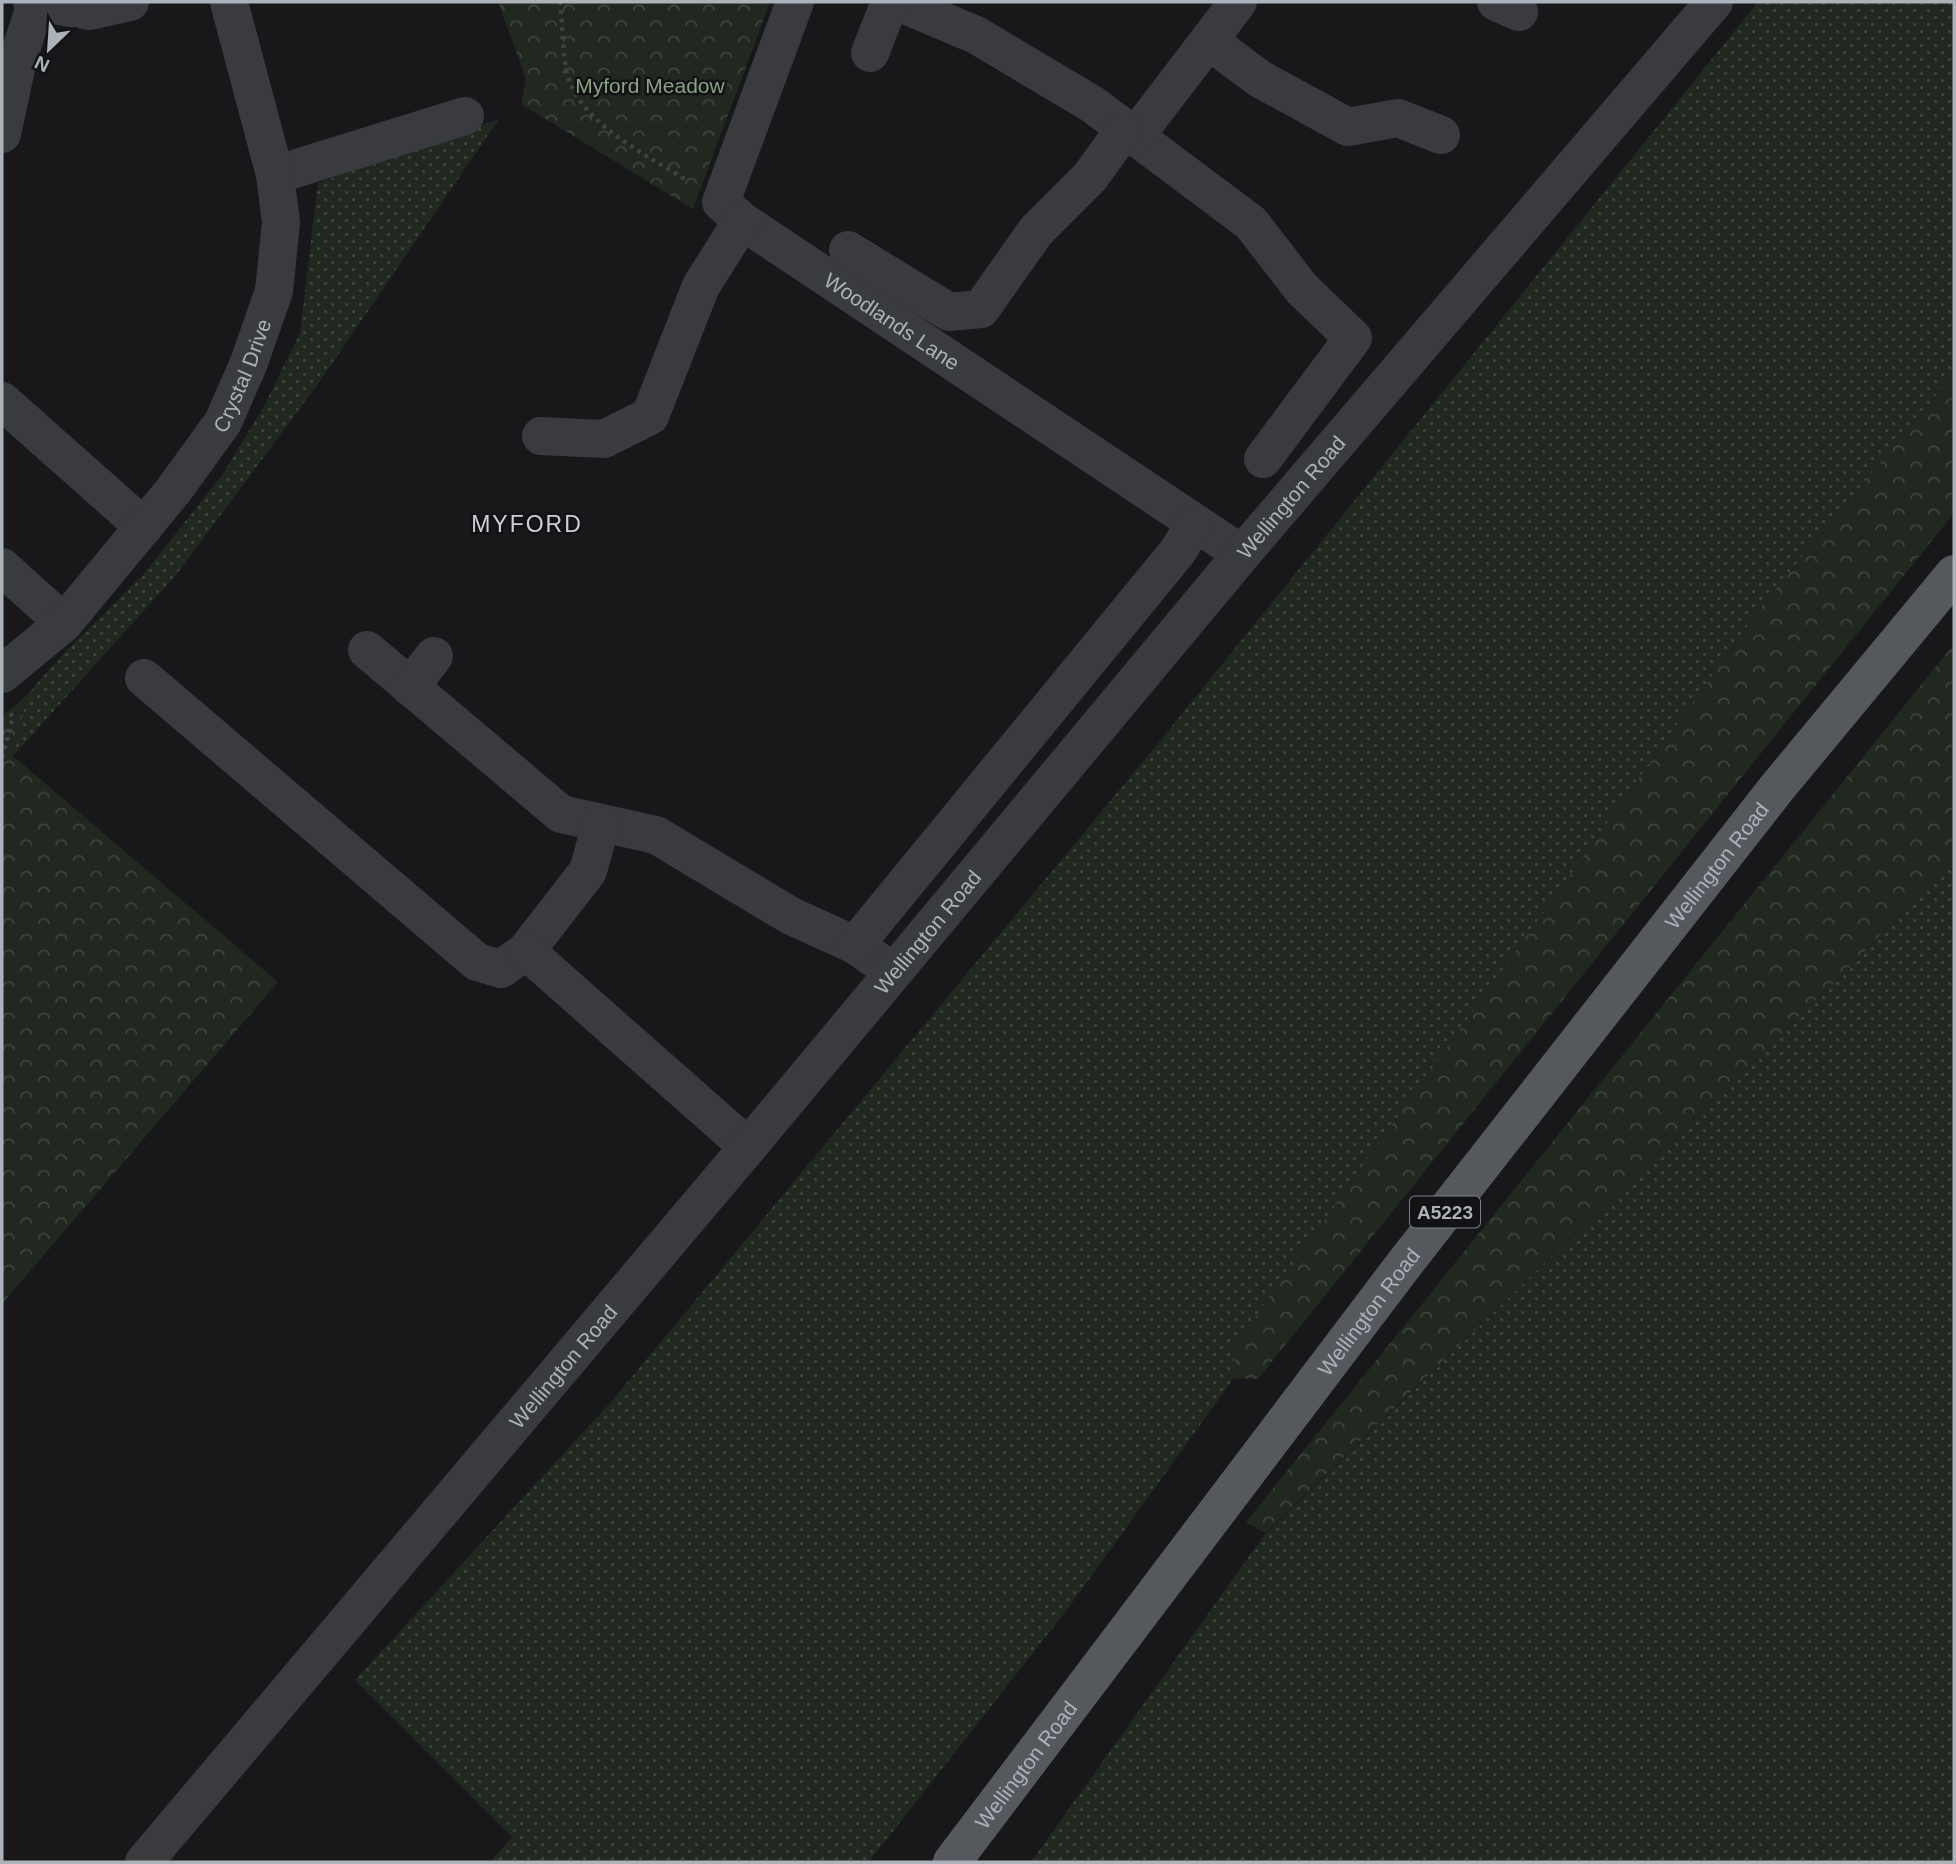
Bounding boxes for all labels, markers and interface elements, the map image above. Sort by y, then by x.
north arrow [14,14,84,84]
text: N [31,52,53,76]
park label: Myford Meadow [575,74,726,97]
street label: Woodlands Lane [820,268,964,374]
street label: Crystal Drive [208,316,275,437]
street label: Wellington Road [1232,431,1350,563]
district label: MYFORD [471,511,583,537]
street label: Wellington Road [1660,798,1773,933]
street label: Wellington Road [869,865,985,998]
road number: A5223 [1410,1196,1480,1228]
street label: Wellington Road [1313,1243,1424,1380]
street label: Wellington Road [504,1300,621,1432]
street label: Wellington Road [970,1696,1081,1833]

